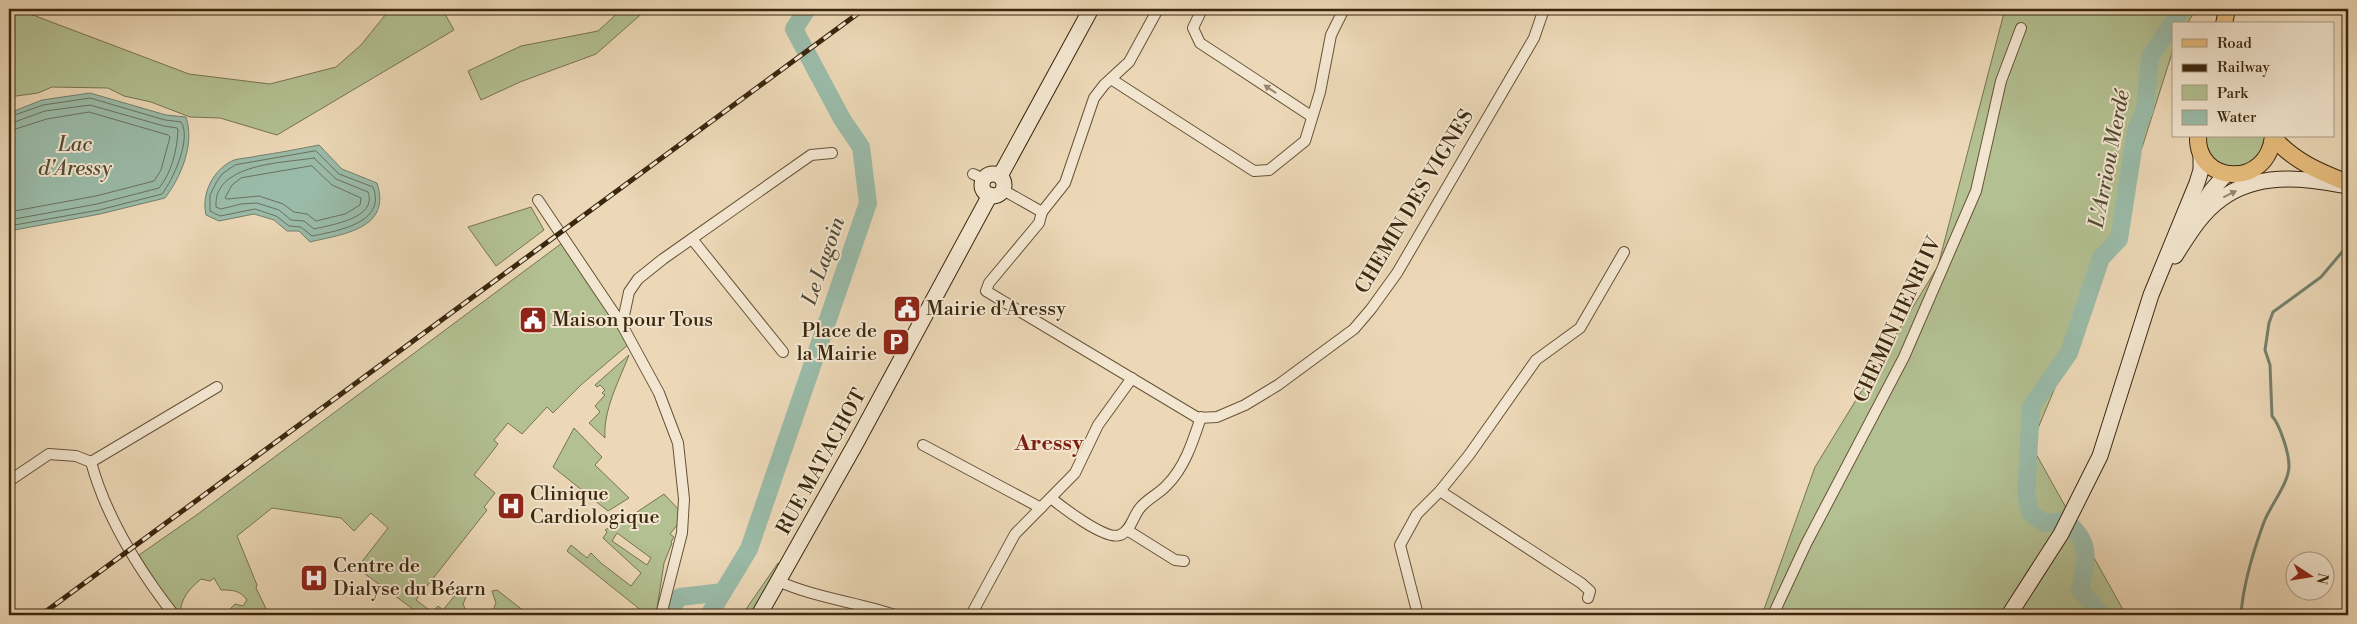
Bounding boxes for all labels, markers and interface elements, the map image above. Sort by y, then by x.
legend [2172,22,2334,138]
text: Road [2217,34,2252,53]
text: Railway [2217,58,2271,77]
text: Park [2217,84,2249,103]
one-way arrow [1263,85,1277,94]
water label: L'Arriou Merdé [2084,87,2136,231]
street label: CHEMIN DES VIGNES [1350,105,1480,299]
text: Water [2216,108,2257,127]
water label: Lac d'Aressy [38,132,113,182]
one-way arrow [2223,190,2237,198]
water label: Le Lagoin [797,214,851,309]
street label: CHEMIN HENRI IV [1849,232,1948,407]
public building icon: Mairie d'Aressy [892,294,922,324]
place label: Mairie d'Aressy [926,297,1066,322]
public building icon: Maison pour Tous [518,305,548,335]
place label: Maison pour Tous [552,308,713,333]
place label: Place de la Mairie [797,319,877,367]
parking icon: Place de la Mairie [881,327,911,357]
street label: RUE MATACHOT [772,385,872,539]
district label: Aressy [1014,430,1084,457]
place label: Clinique Cardiologique [530,482,660,530]
hospital icon: Clinique Cardiologique [496,491,526,521]
north arrow [2284,552,2334,602]
place label: Centre de Dialyse du Béarn [333,554,486,602]
hospital icon: Centre de Dialyse du Béarn [299,563,329,593]
text: N [2312,571,2332,586]

